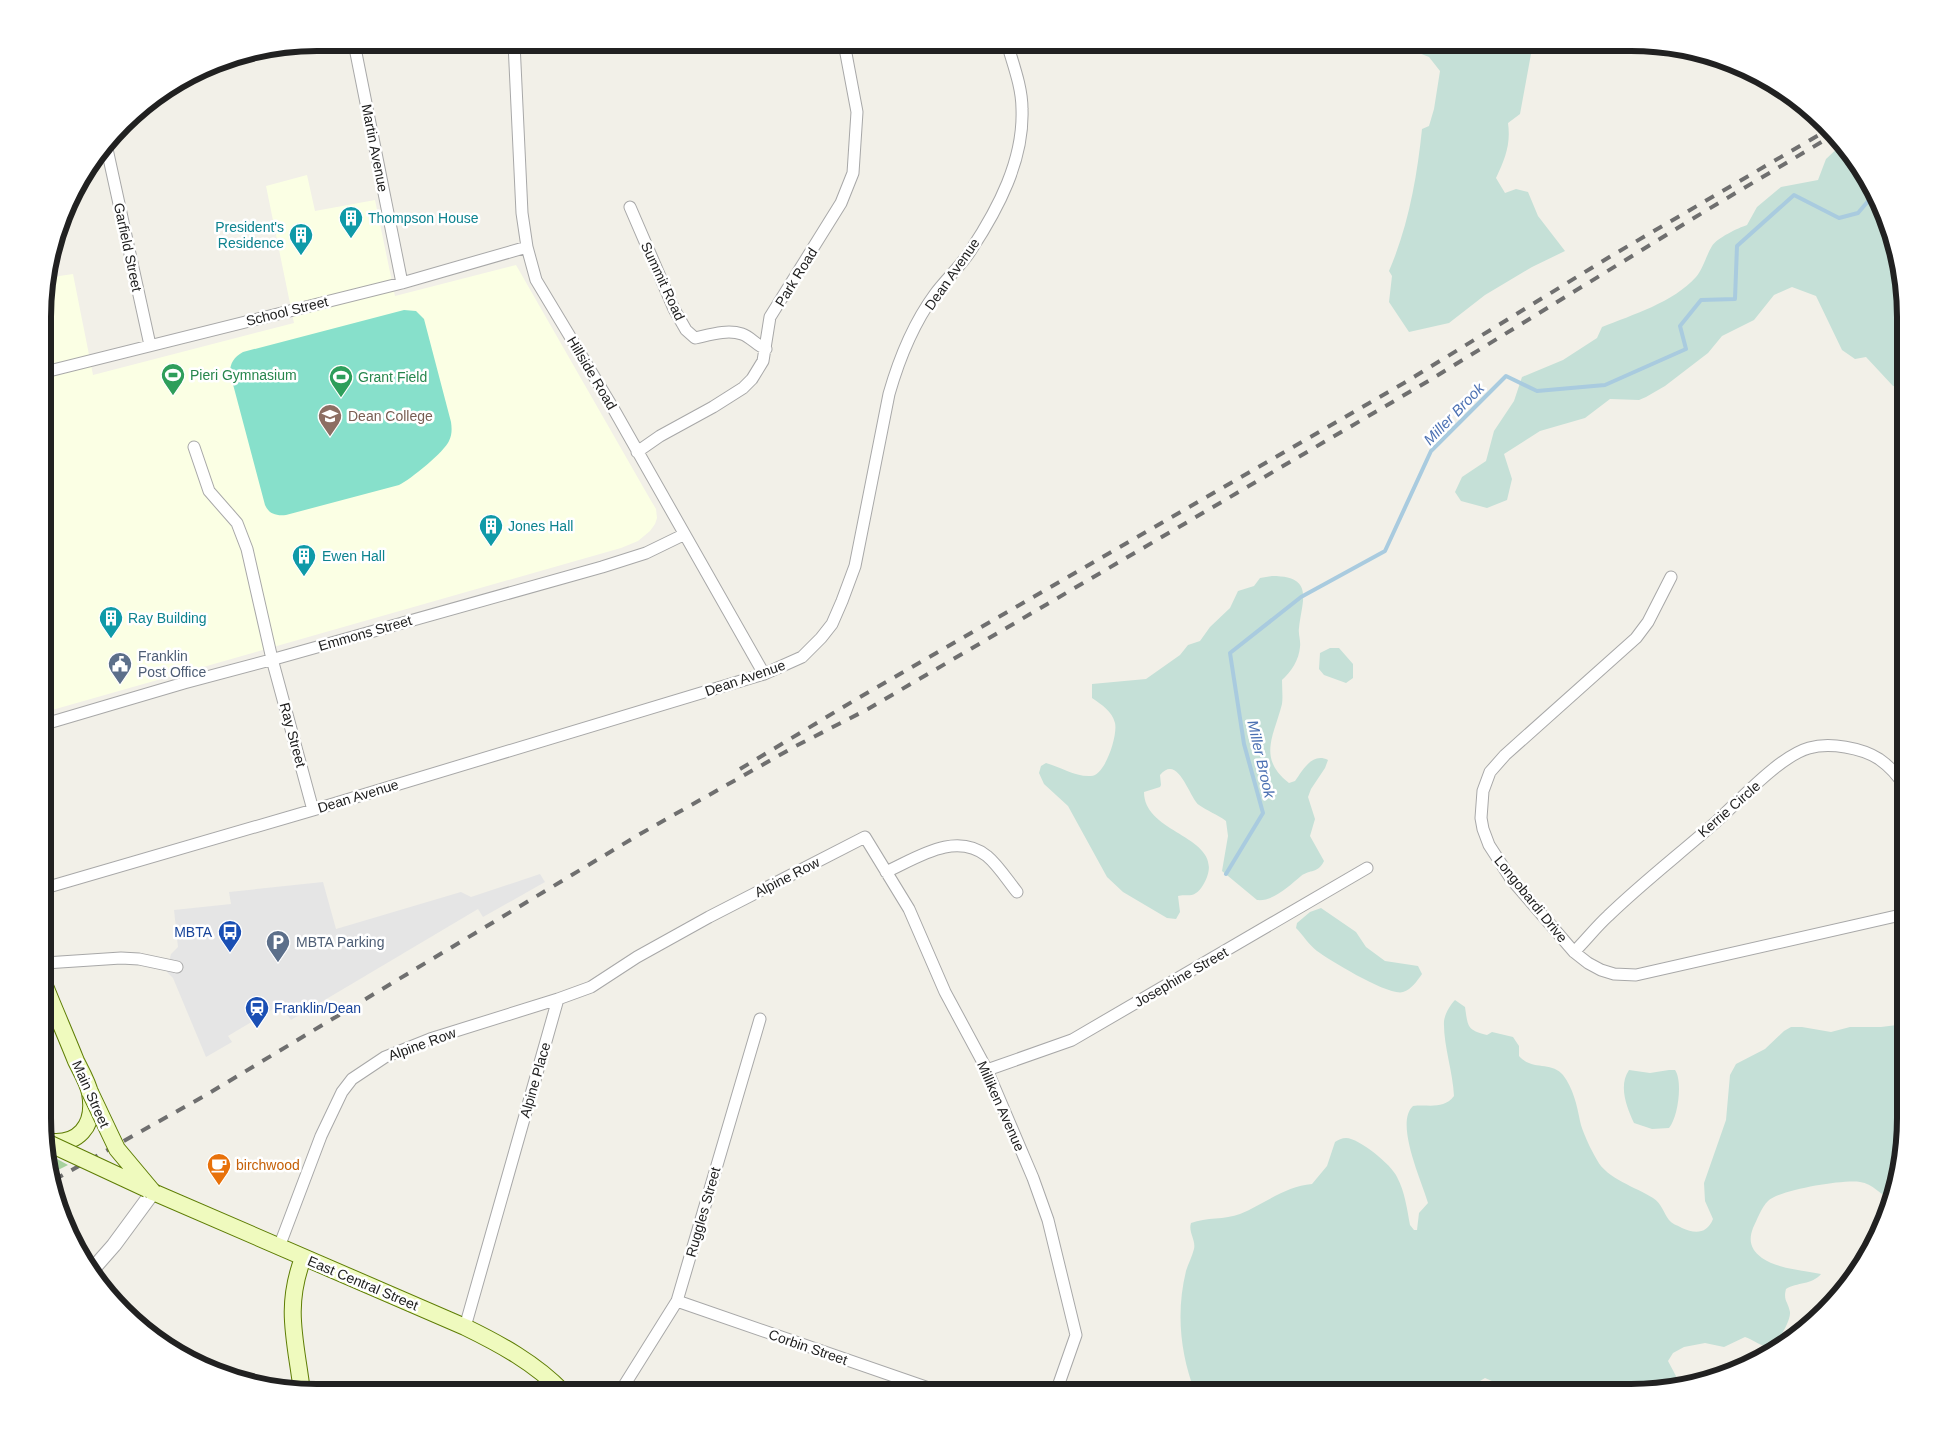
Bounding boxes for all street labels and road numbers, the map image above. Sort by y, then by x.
street label: Martin Avenue [359,103,391,194]
street label: Garfield Street [111,201,145,293]
street label: Dean Avenue [921,235,983,313]
street label: Summit Road [638,239,688,323]
street label: Park Road [772,245,820,309]
street label: School Street [244,293,330,329]
street label: Hillside Road [564,334,620,412]
street label: Emmons Street [316,612,414,654]
street label: Dean Avenue [703,657,787,699]
street label: Ray Street [277,701,309,769]
street label: Dean Avenue [316,776,401,816]
street label: Kerrie Circle [1695,778,1763,840]
street label: Alpine Row [752,853,823,900]
street label: Longobardi Drive [1491,853,1571,946]
street label: Josephine Street [1131,944,1231,1010]
street label: Alpine Row [386,1024,459,1064]
street label: Alpine Place [517,1040,553,1120]
street label: Main Street [69,1058,113,1130]
street label: Milliken Avenue [974,1058,1028,1154]
street label: Ruggles Street [683,1165,723,1259]
street label: East Central Street [305,1253,421,1314]
street label: Corbin Street [766,1326,850,1368]

